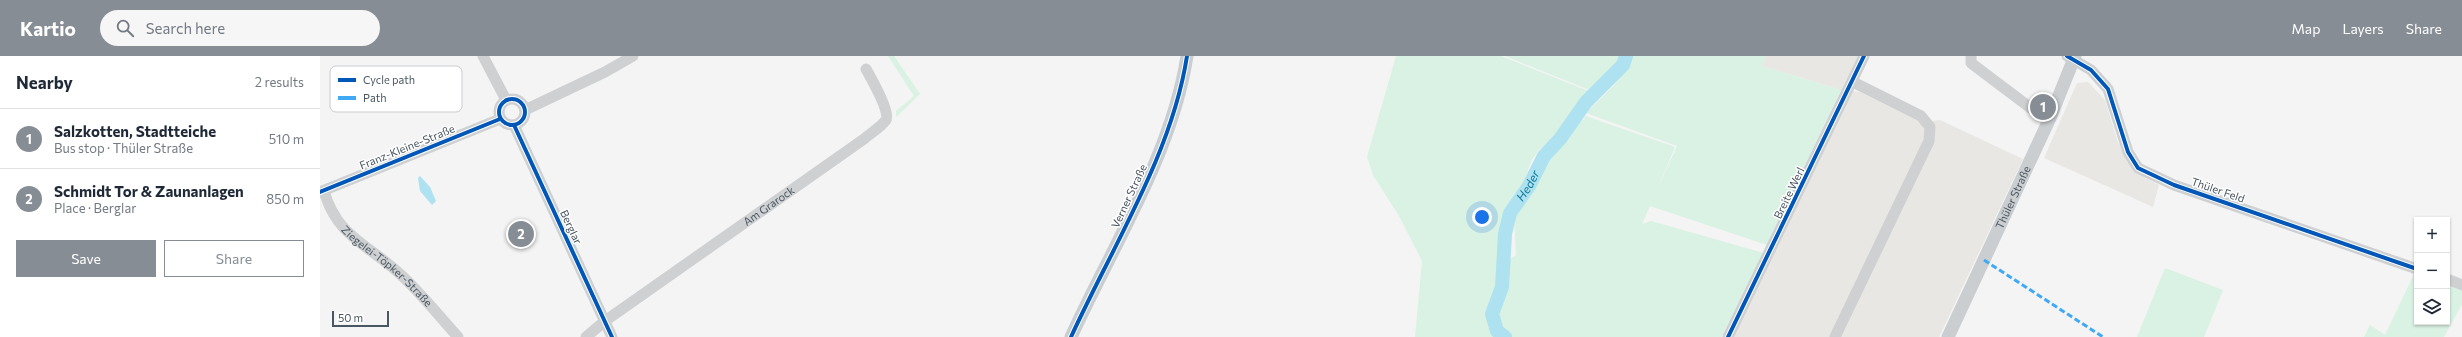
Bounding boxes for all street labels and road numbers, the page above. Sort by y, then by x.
street label: Franz-Kleine-Straße [357,121,456,172]
street label: Verner Straße [1108,162,1149,230]
street label: Thüler Straße [1992,163,2033,231]
street label: Breite Werl [1770,165,1807,221]
street label: Thüler Feld [2190,174,2247,205]
street label: Am Grarock [740,183,797,228]
street label: Berglar [558,208,585,246]
street label: Ziegelei-Töpker-Straße [339,223,435,309]

